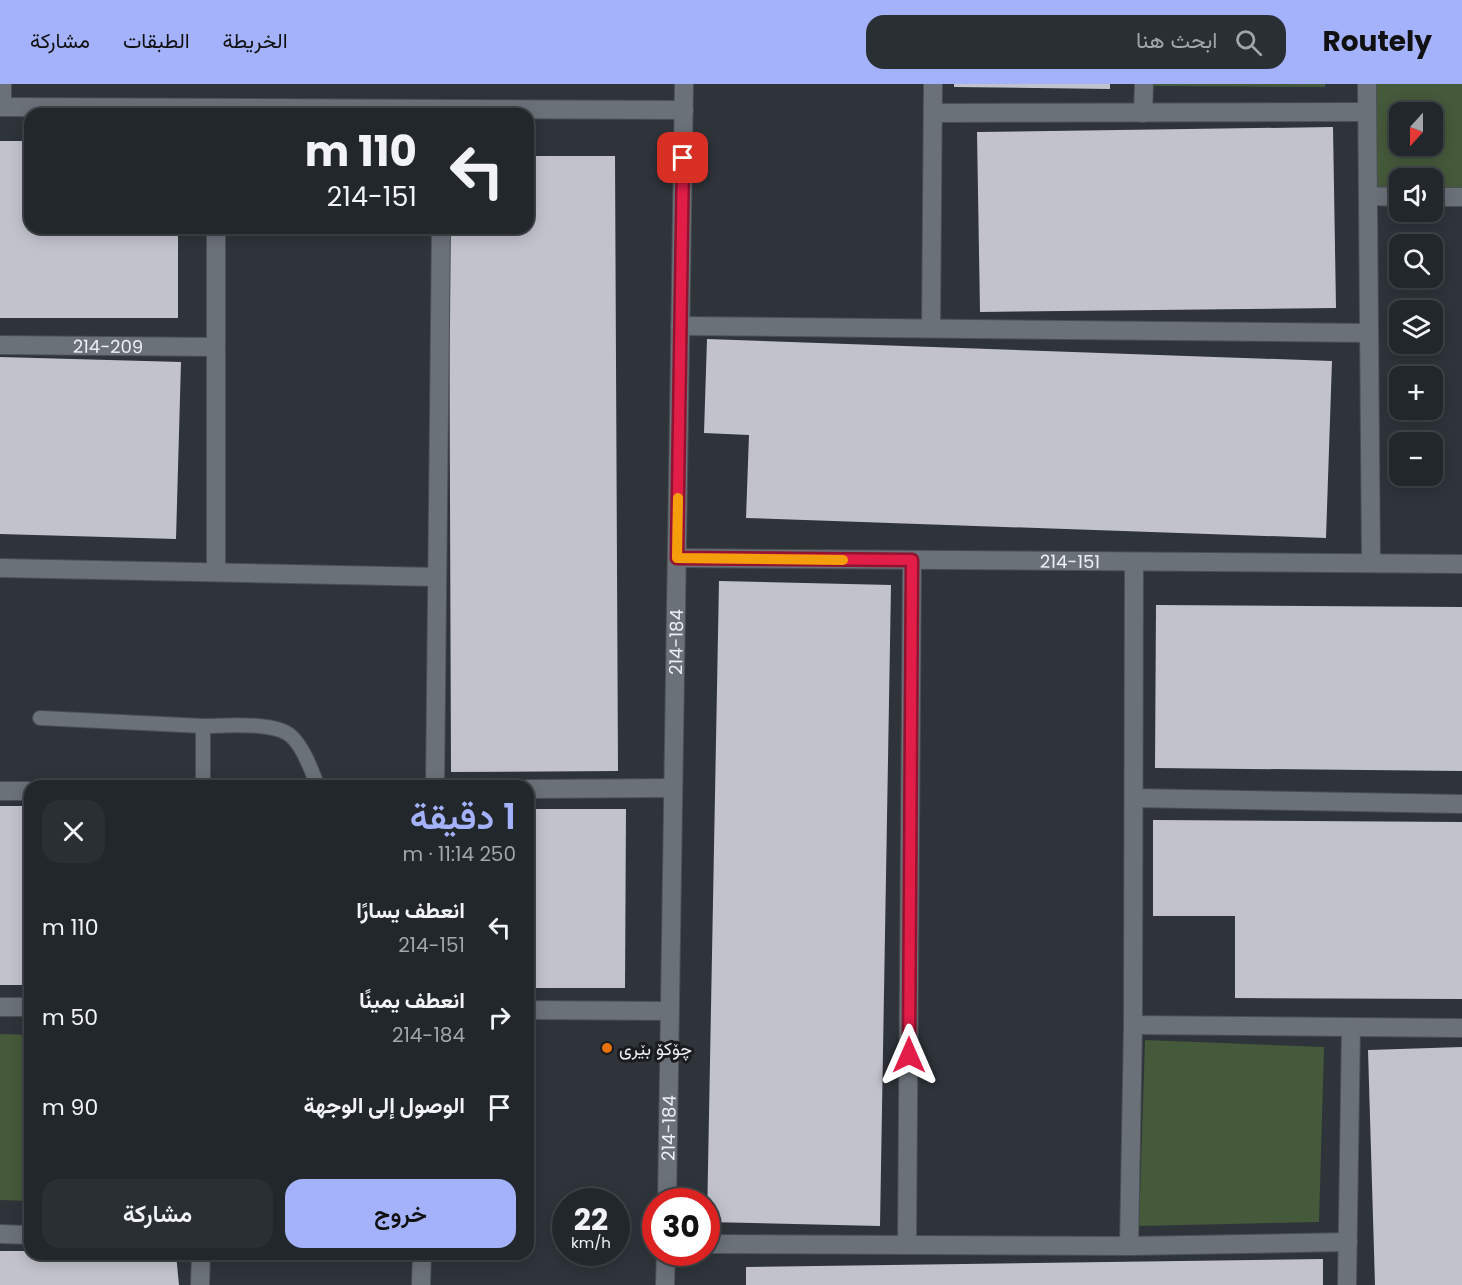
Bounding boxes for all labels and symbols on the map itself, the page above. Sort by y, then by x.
north arrow [1389,102,1443,156]
pin [657,132,708,183]
street label: 214-209 [73,333,143,359]
street label: 214-151 [1040,548,1100,574]
street label: 214-184 [663,609,689,675]
position arrow [877,1023,941,1087]
place label: چۆکۆ بێری [619,1036,692,1061]
marker: چۆکۆ بێری [600,1041,614,1055]
street label: 214-184 [655,1095,681,1161]
speed limit sign: 30 [642,1188,720,1266]

